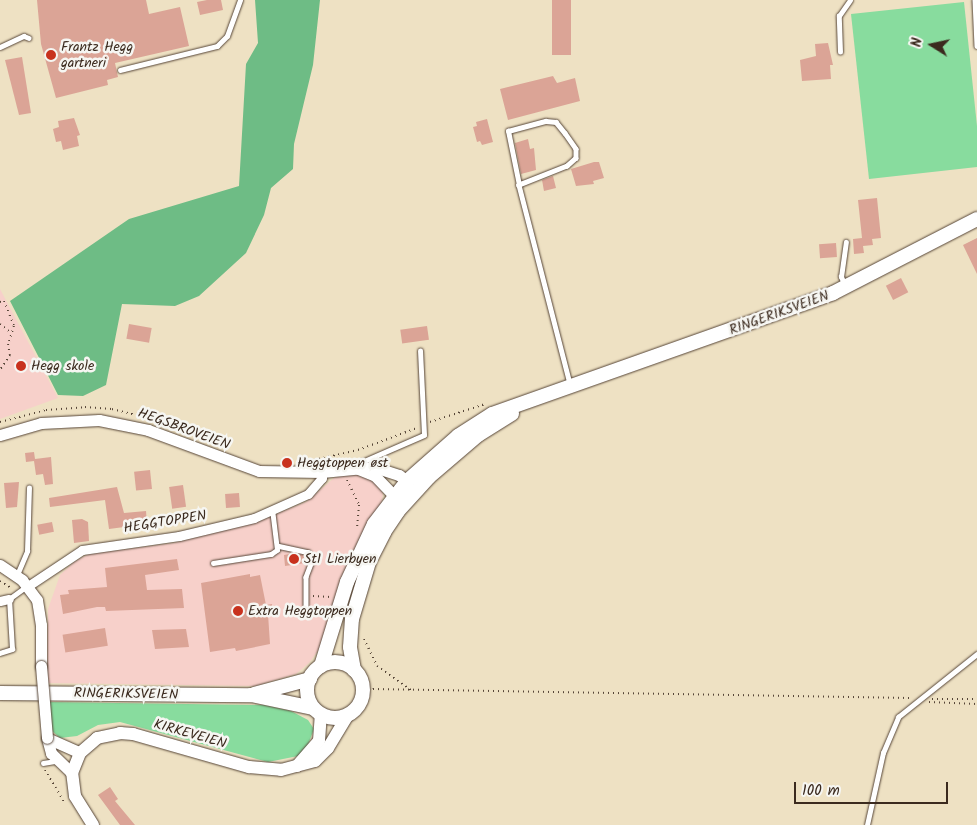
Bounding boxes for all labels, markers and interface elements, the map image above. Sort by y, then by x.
north arrow [907,20,957,70]
text: N [906,36,929,49]
place label: Frantz Hegg gartneri [61,39,133,72]
marker: Frantz Hegg gartneri [45,49,57,61]
street label: RINGERIKSVEIEN [727,287,831,339]
place label: Hegg skole [31,358,94,374]
marker: Hegg skole [15,360,27,372]
street label: HEGSBROVEIEN [136,405,232,453]
place label: Heggtoppen øst [297,455,388,471]
marker: Heggtoppen øst [281,457,293,469]
street label: HEGGTOPPEN [122,507,208,537]
place label: St1 Lierbyen [304,551,376,567]
marker: St1 Lierbyen [288,553,300,565]
place label: Extra Heggtoppen [248,603,352,619]
marker: Extra Heggtoppen [232,605,244,617]
street label: RINGERIKSVEIEN [74,685,178,703]
street label: KIRKEVEIEN [152,716,228,752]
scale bar [797,772,951,804]
text: 100 m [802,779,840,803]

